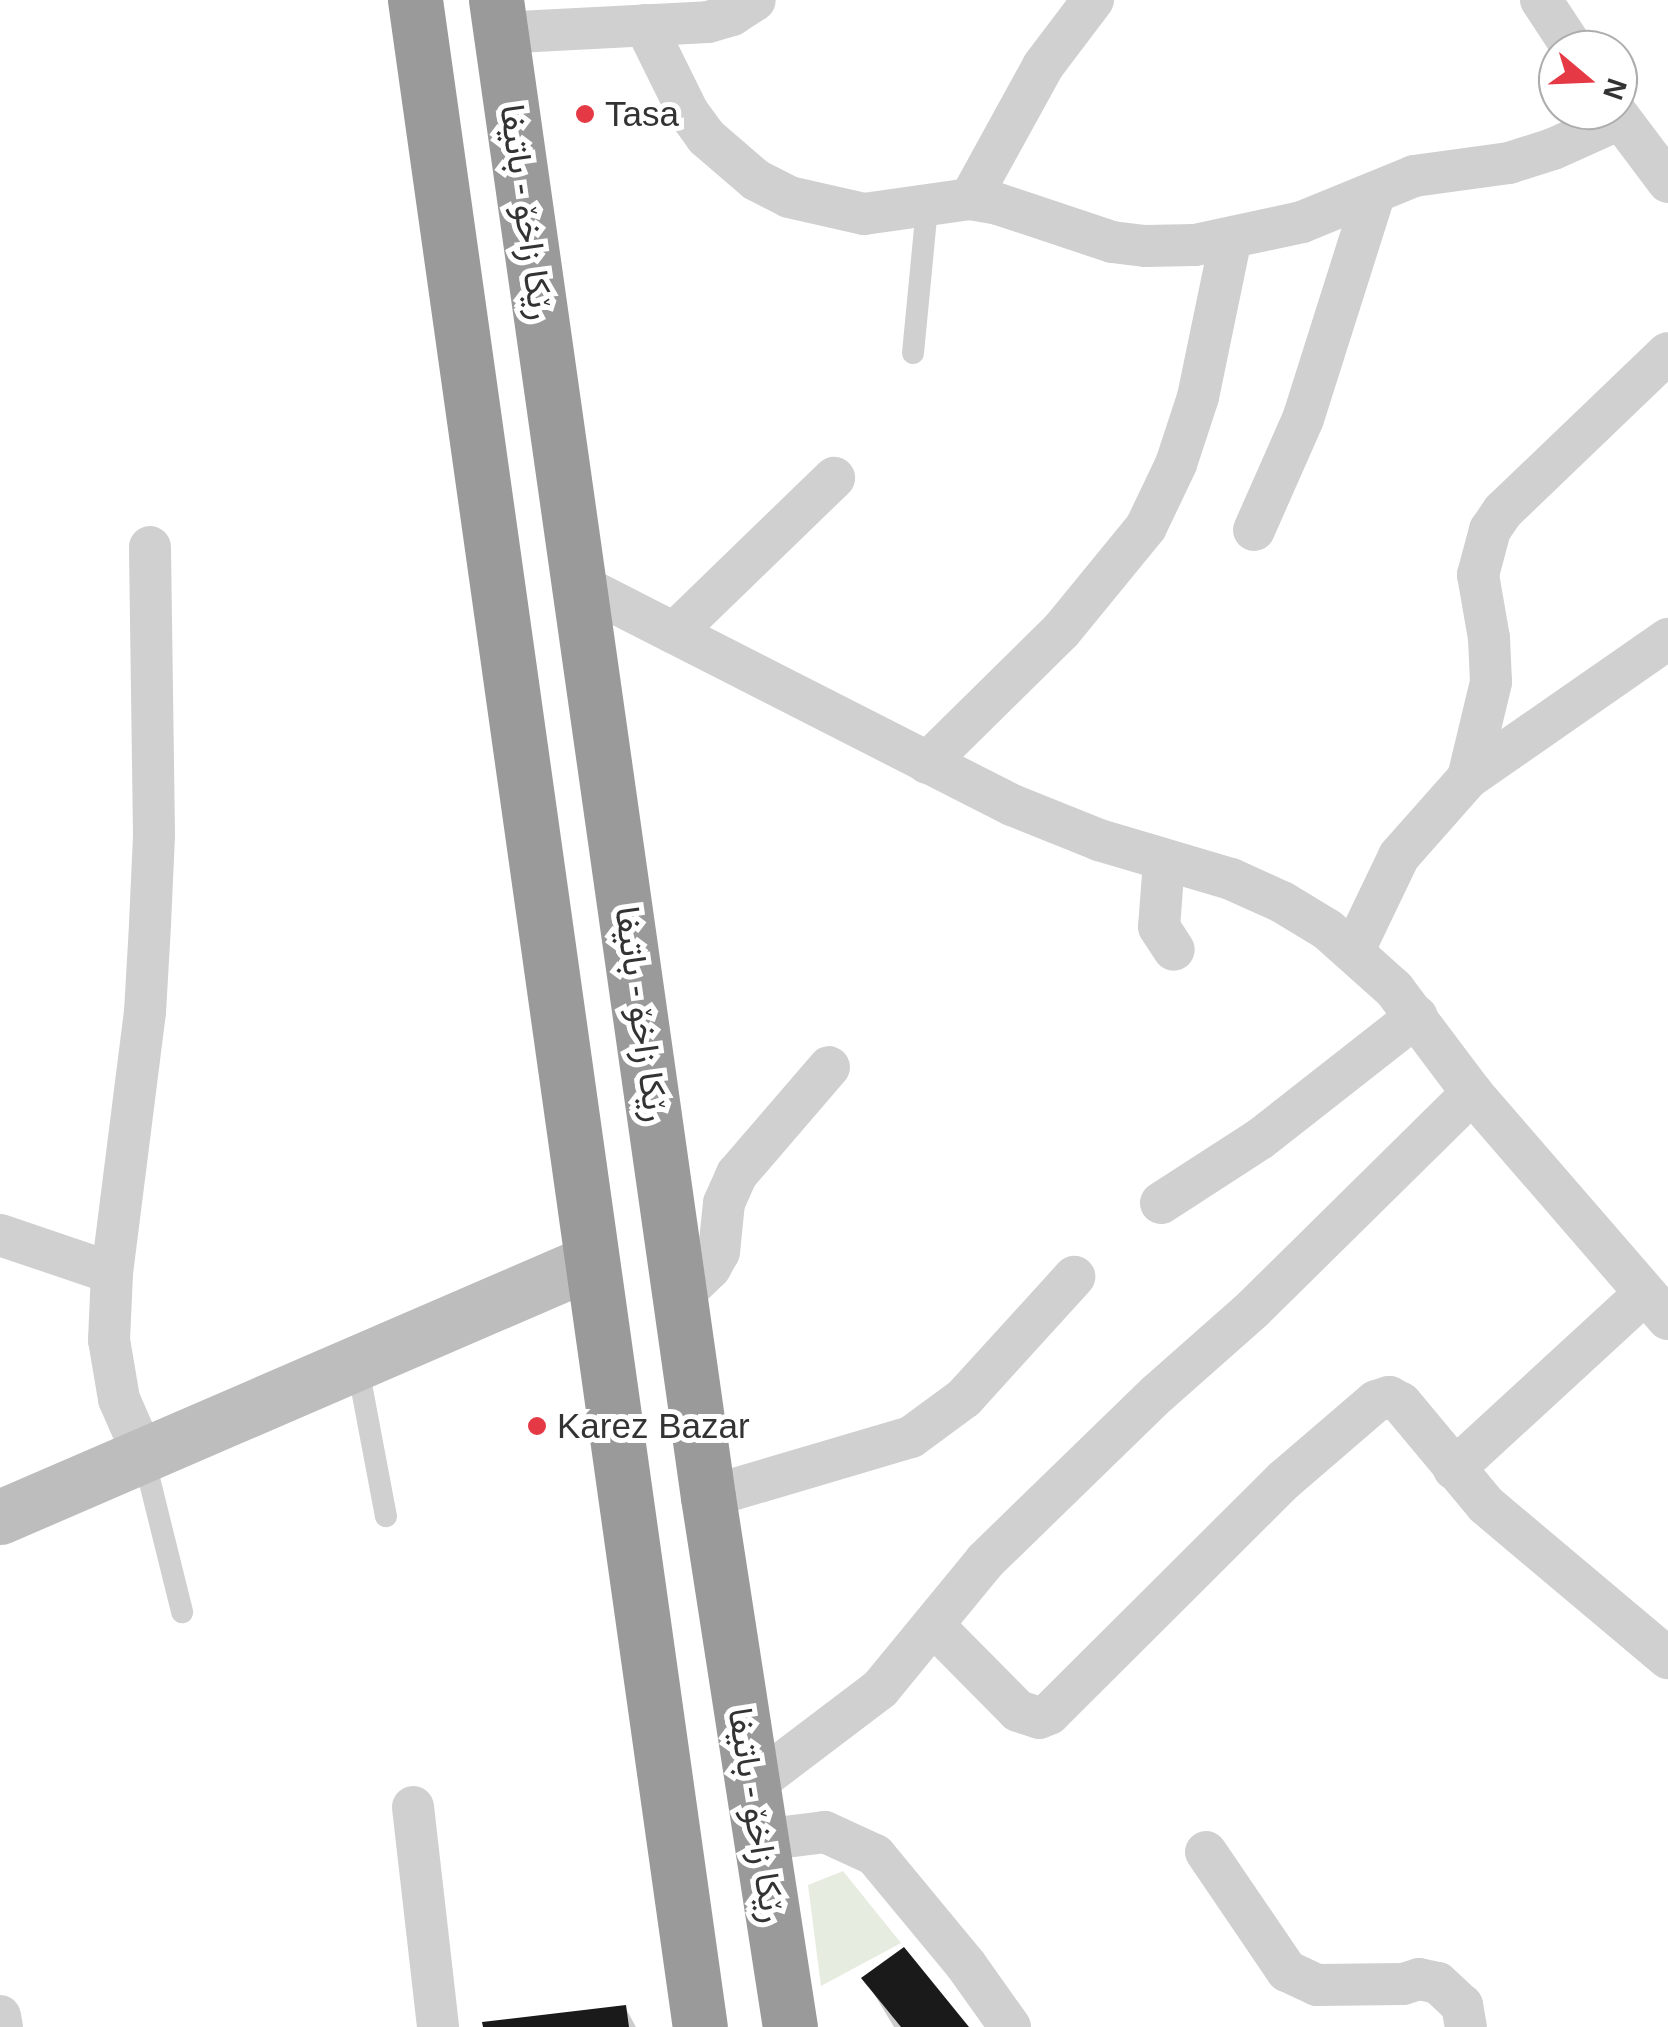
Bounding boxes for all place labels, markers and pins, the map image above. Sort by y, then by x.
place label: Tasa [605,93,679,135]
marker: Tasa [574,103,596,125]
place label: Karez Bazar [557,1405,750,1447]
marker: Karez Bazar [526,1415,548,1437]

